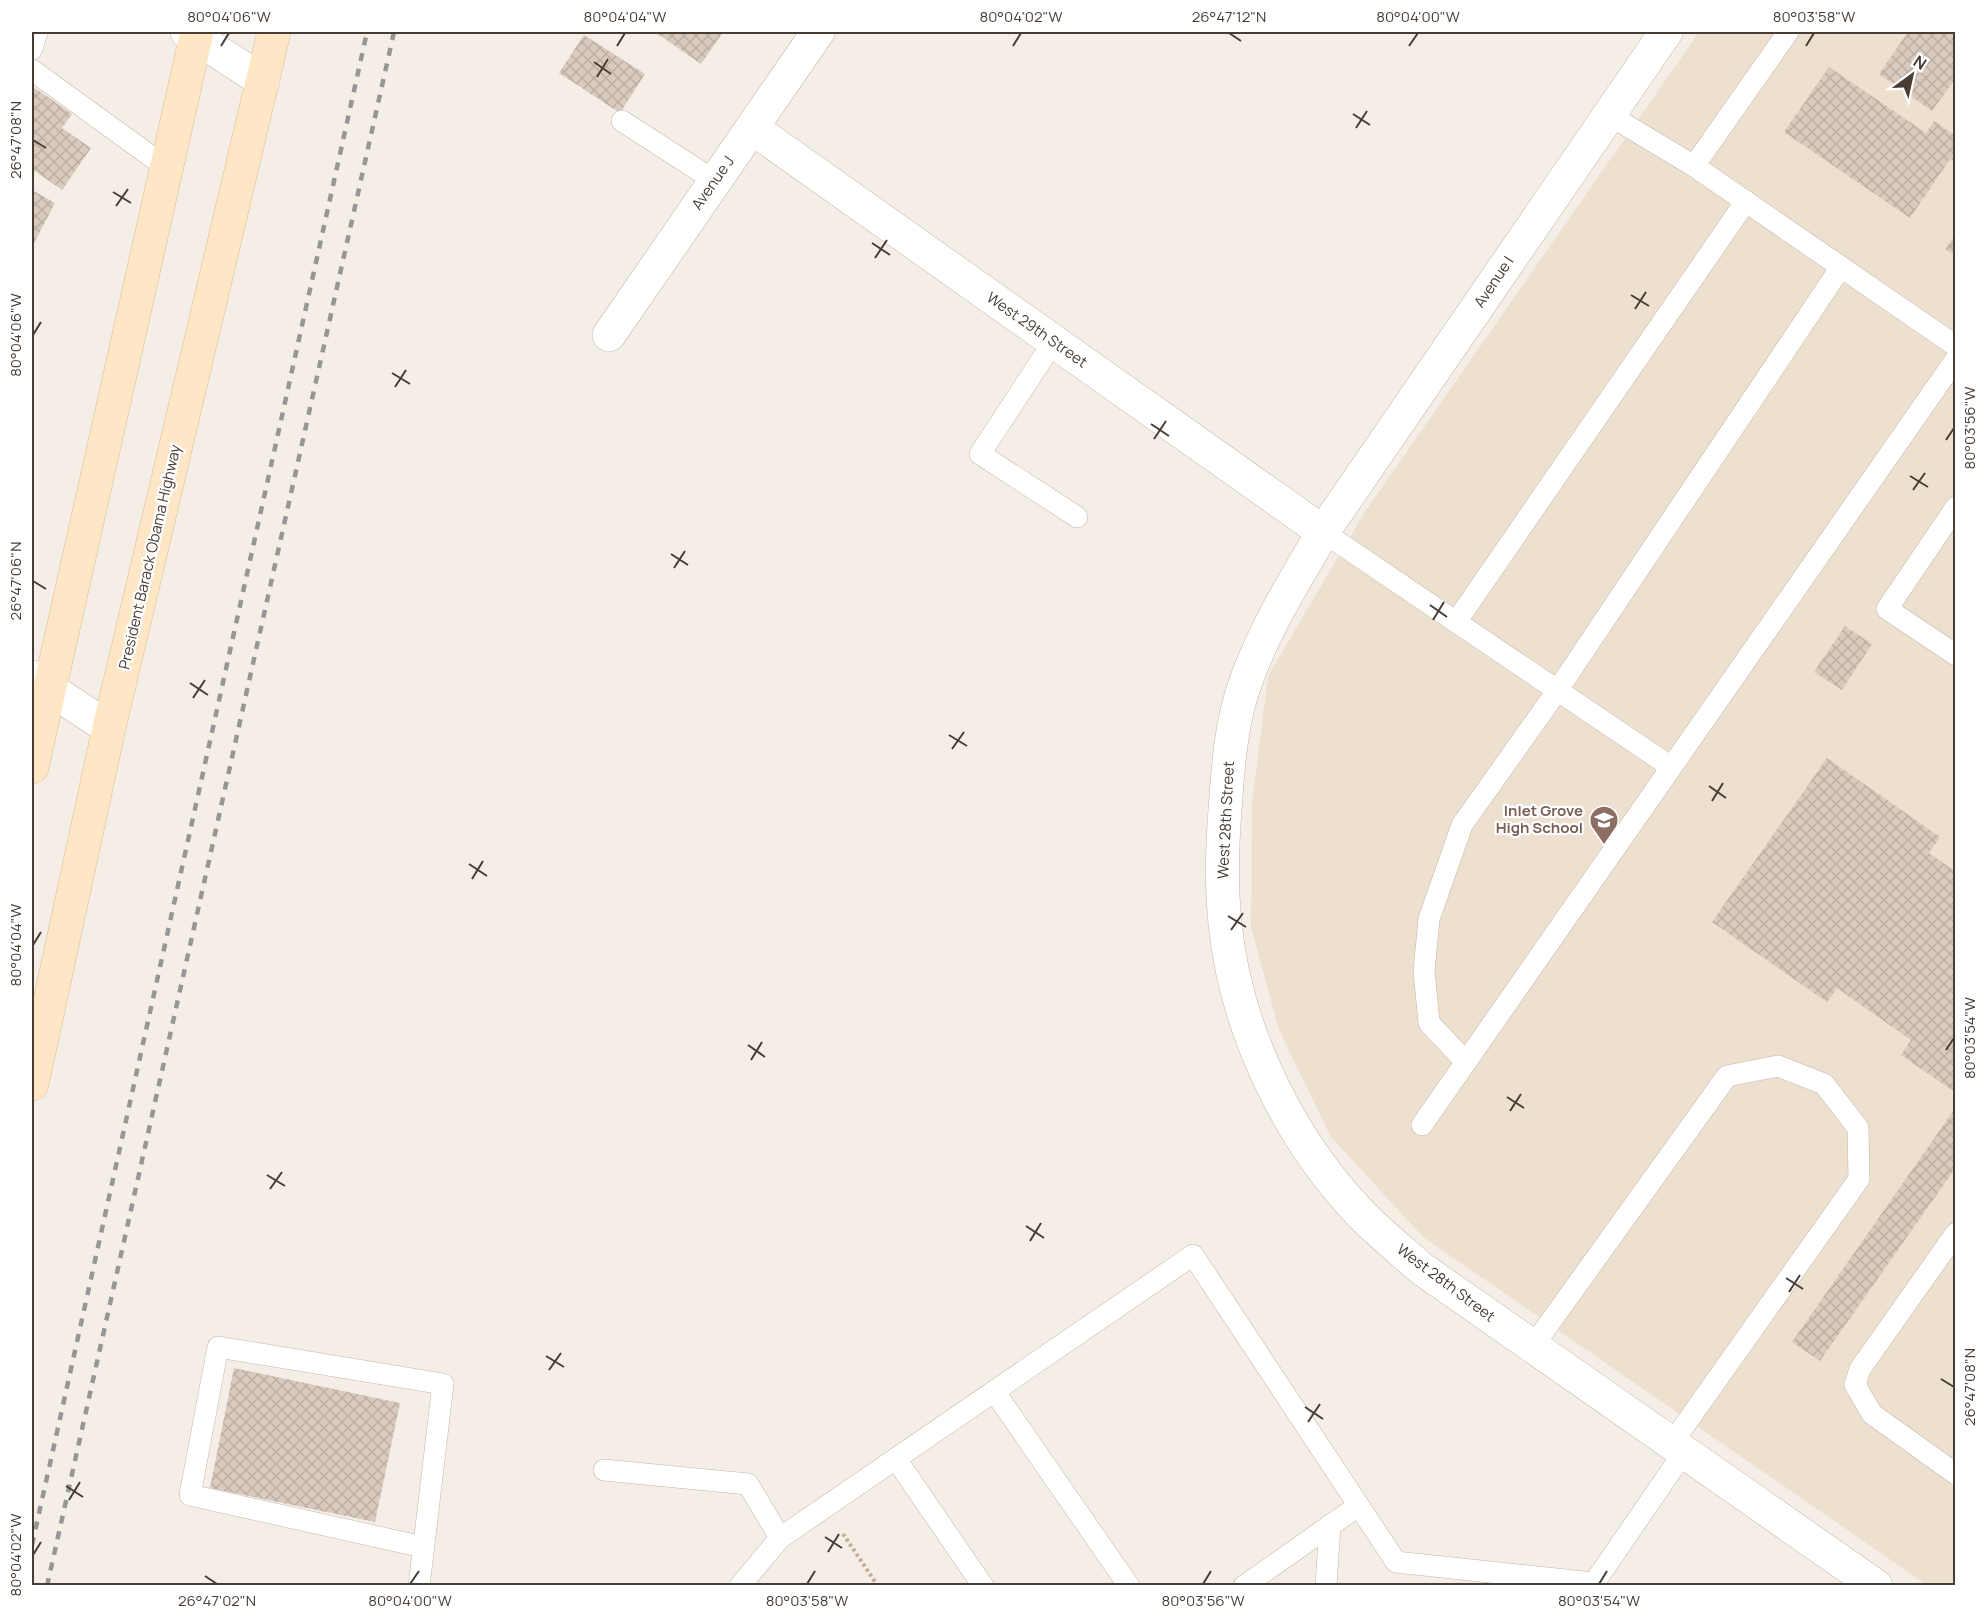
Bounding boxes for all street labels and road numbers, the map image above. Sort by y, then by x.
street label: Avenue J [686,152,739,214]
street label: Avenue I [1469,252,1518,312]
street label: West 29th Street [983,287,1092,372]
street label: President Barack Obama Highway [113,442,186,671]
street label: West 28th Street [1212,760,1239,879]
street label: West 28th Street [1393,1239,1500,1326]

